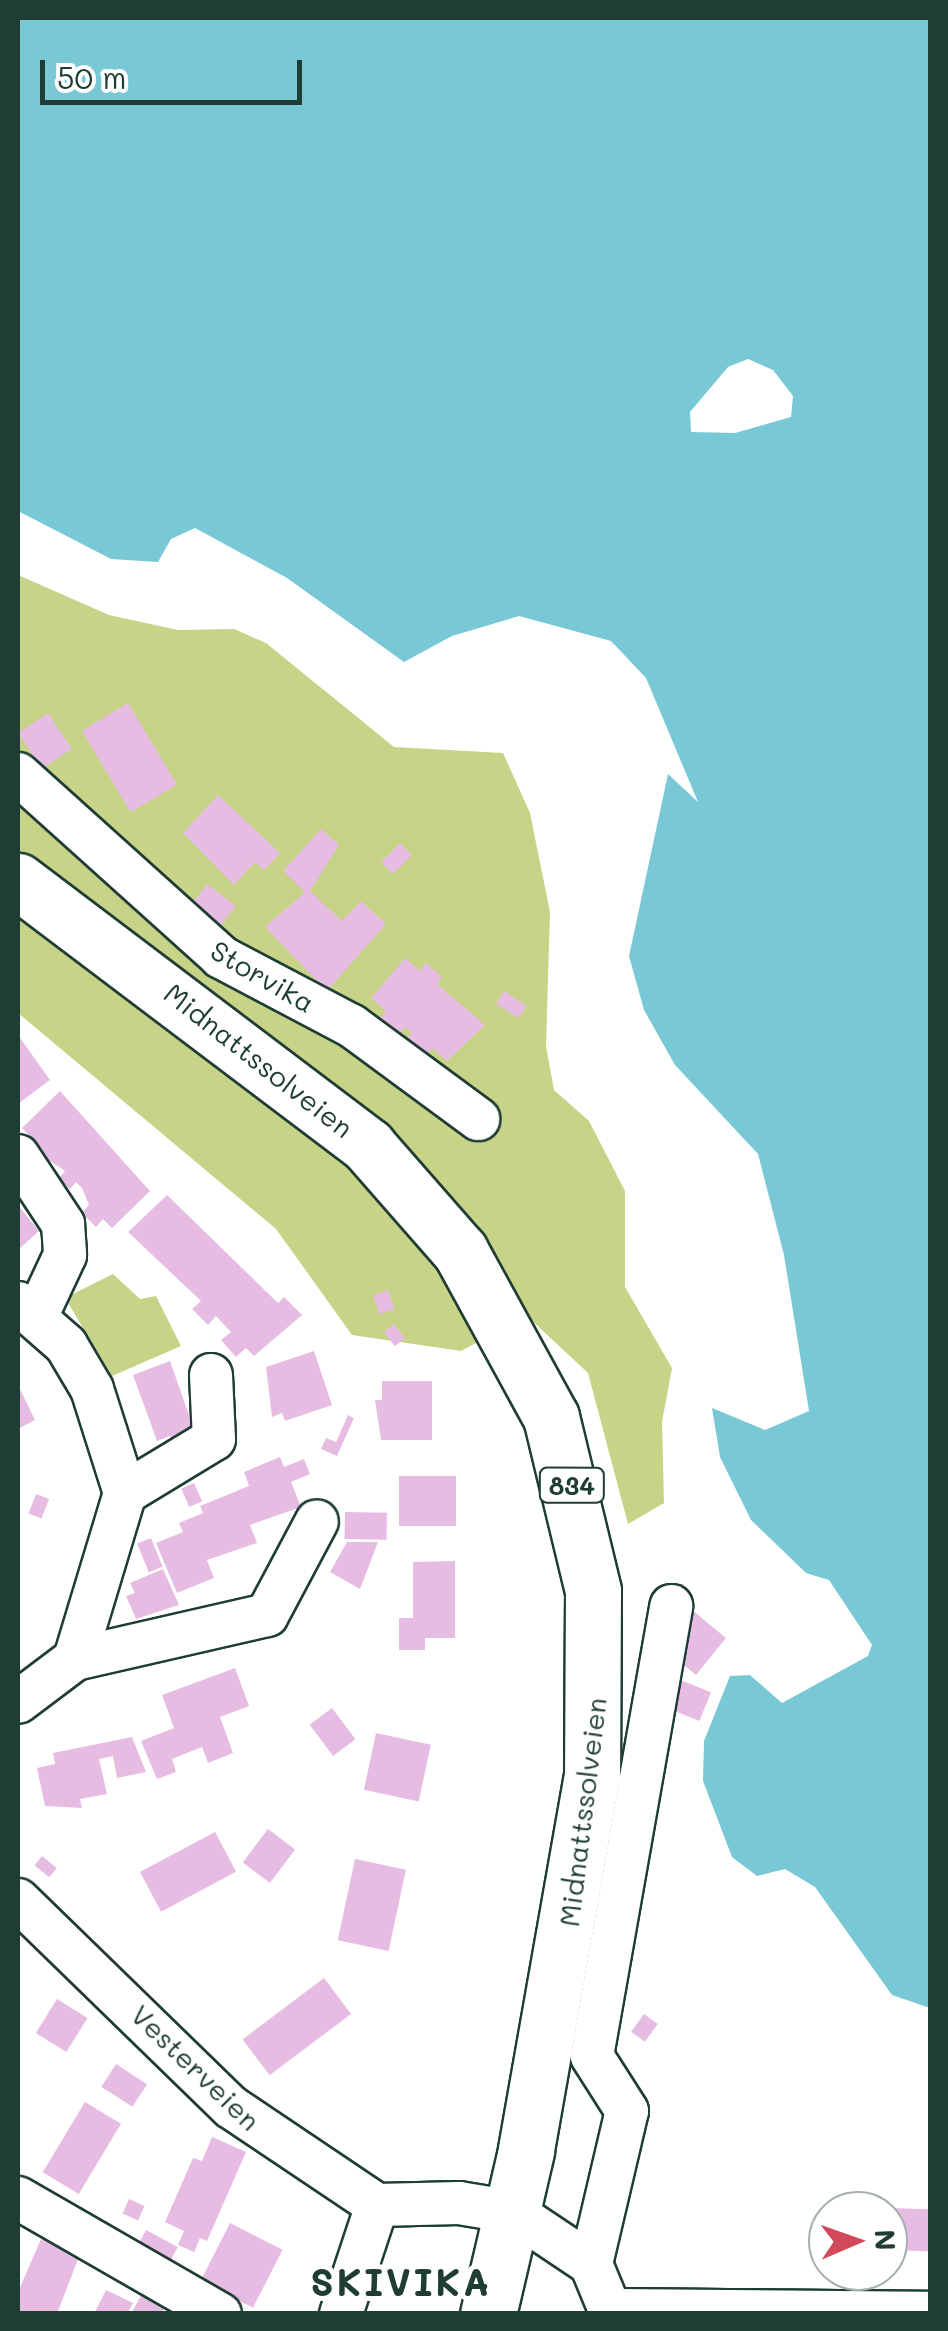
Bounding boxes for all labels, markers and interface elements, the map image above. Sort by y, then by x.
scale bar [45,40,308,102]
text: 50 m [57,57,127,97]
street label: Storvika [205,933,321,1019]
street label: Midnattssolveien [158,976,360,1144]
road number: 834 [537,1465,607,1505]
street label: Midnattssolveien [551,1695,613,1929]
street label: Vesterveien [125,1997,267,2137]
north arrow [808,2191,908,2291]
text: N [868,2229,904,2251]
district label: SKIVIKA [310,2259,492,2305]

